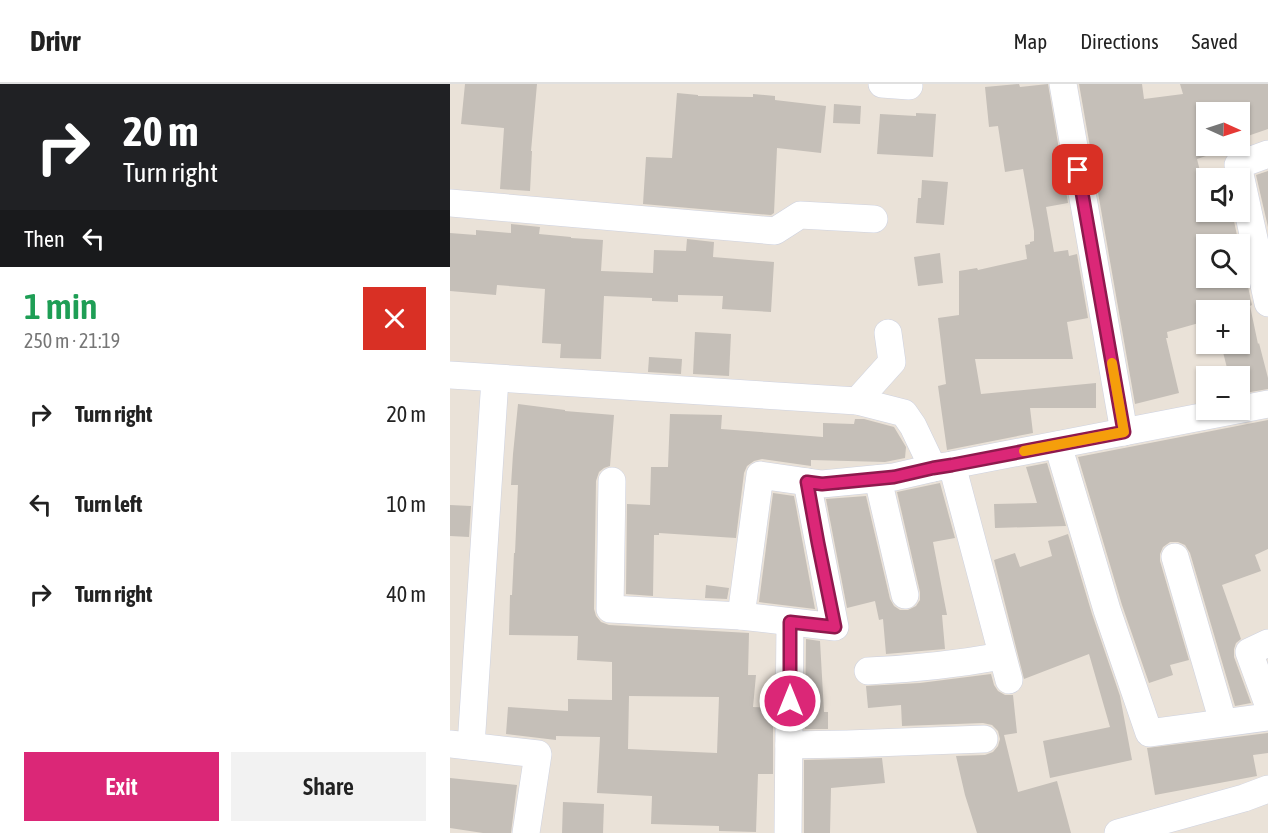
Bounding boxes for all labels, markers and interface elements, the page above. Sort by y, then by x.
text: Drivr [30,25,80,57]
text: Map [1013,29,1047,53]
text: Directions [1080,29,1159,53]
text: Saved [1192,29,1238,53]
north arrow [1196,102,1250,156]
map controls [1196,102,1250,420]
text: 20 m [123,107,198,155]
icon: right [24,108,102,186]
pin [1052,144,1103,195]
icon: arrive [1061,153,1094,186]
text: Turn right [123,157,218,188]
button: sound [1196,168,1250,222]
icon: left [77,222,110,255]
text: Then [24,226,65,252]
button: search [1196,234,1250,288]
text: 1 min [24,285,98,327]
button: close [363,287,426,350]
button: + [1196,300,1250,354]
text: 250 m · 21:19 [24,329,120,352]
button: − [1196,366,1250,420]
icon: right [24,398,57,431]
text: Turn right [75,401,152,427]
text: 20 m [386,401,426,427]
icon: left [24,488,57,521]
text: Turn left [75,491,142,517]
text: 10 m [386,491,426,517]
icon: right [24,578,57,611]
text: Turn right [75,581,152,607]
text: 40 m [386,581,426,607]
position arrow [758,669,822,733]
button: Exit [24,752,219,821]
button: Share [231,752,426,821]

